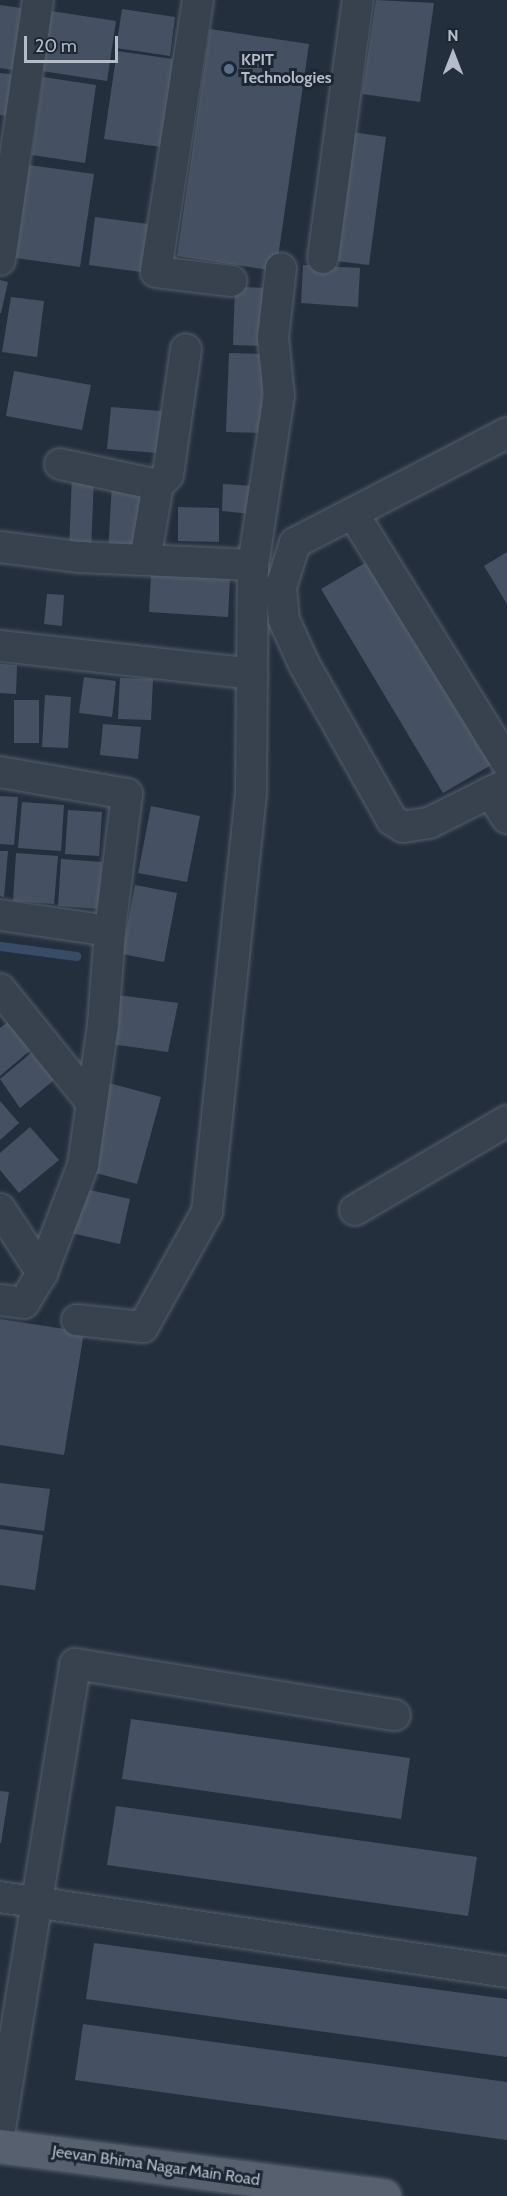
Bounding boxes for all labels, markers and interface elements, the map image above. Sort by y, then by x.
scale bar [27,24,122,62]
north arrow [423,24,483,84]
text: N [447,26,459,45]
text: 20 m [35,35,77,57]
place label: KPIT Technologies [241,50,331,88]
marker: KPIT Technologies [222,62,236,76]
street label: Jeevan Bhima Nagar Main Road [51,2142,261,2190]

